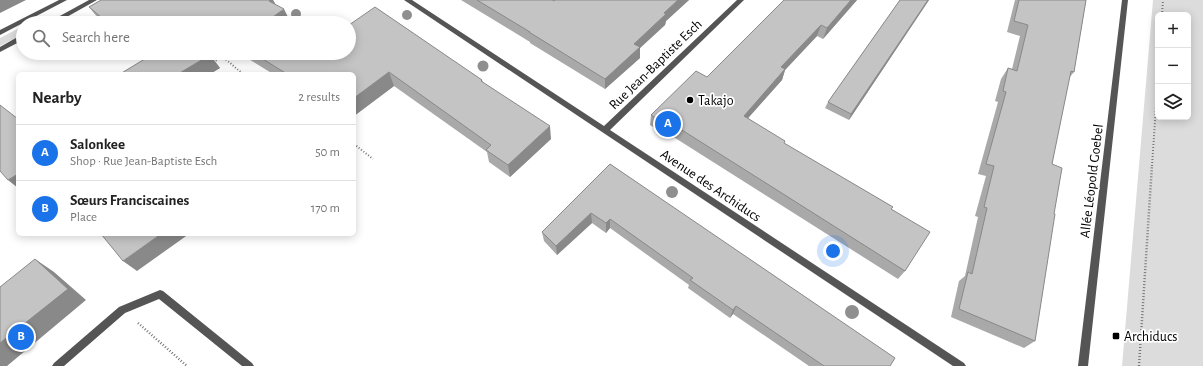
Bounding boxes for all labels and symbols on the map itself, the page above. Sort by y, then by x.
street label: Rue Jean-Baptiste Esch [607,17,705,113]
place label: Takajo [698,94,734,108]
marker: Takajo [685,95,695,105]
pin: A [655,109,681,139]
street label: Allée Léopold Goebel [1078,123,1106,239]
street label: Avenue des Archiducs [658,147,763,225]
your location [823,241,843,261]
pin: B [8,322,34,352]
place label: Archiducs [1124,330,1177,344]
marker: Archiducs [1111,331,1121,341]

